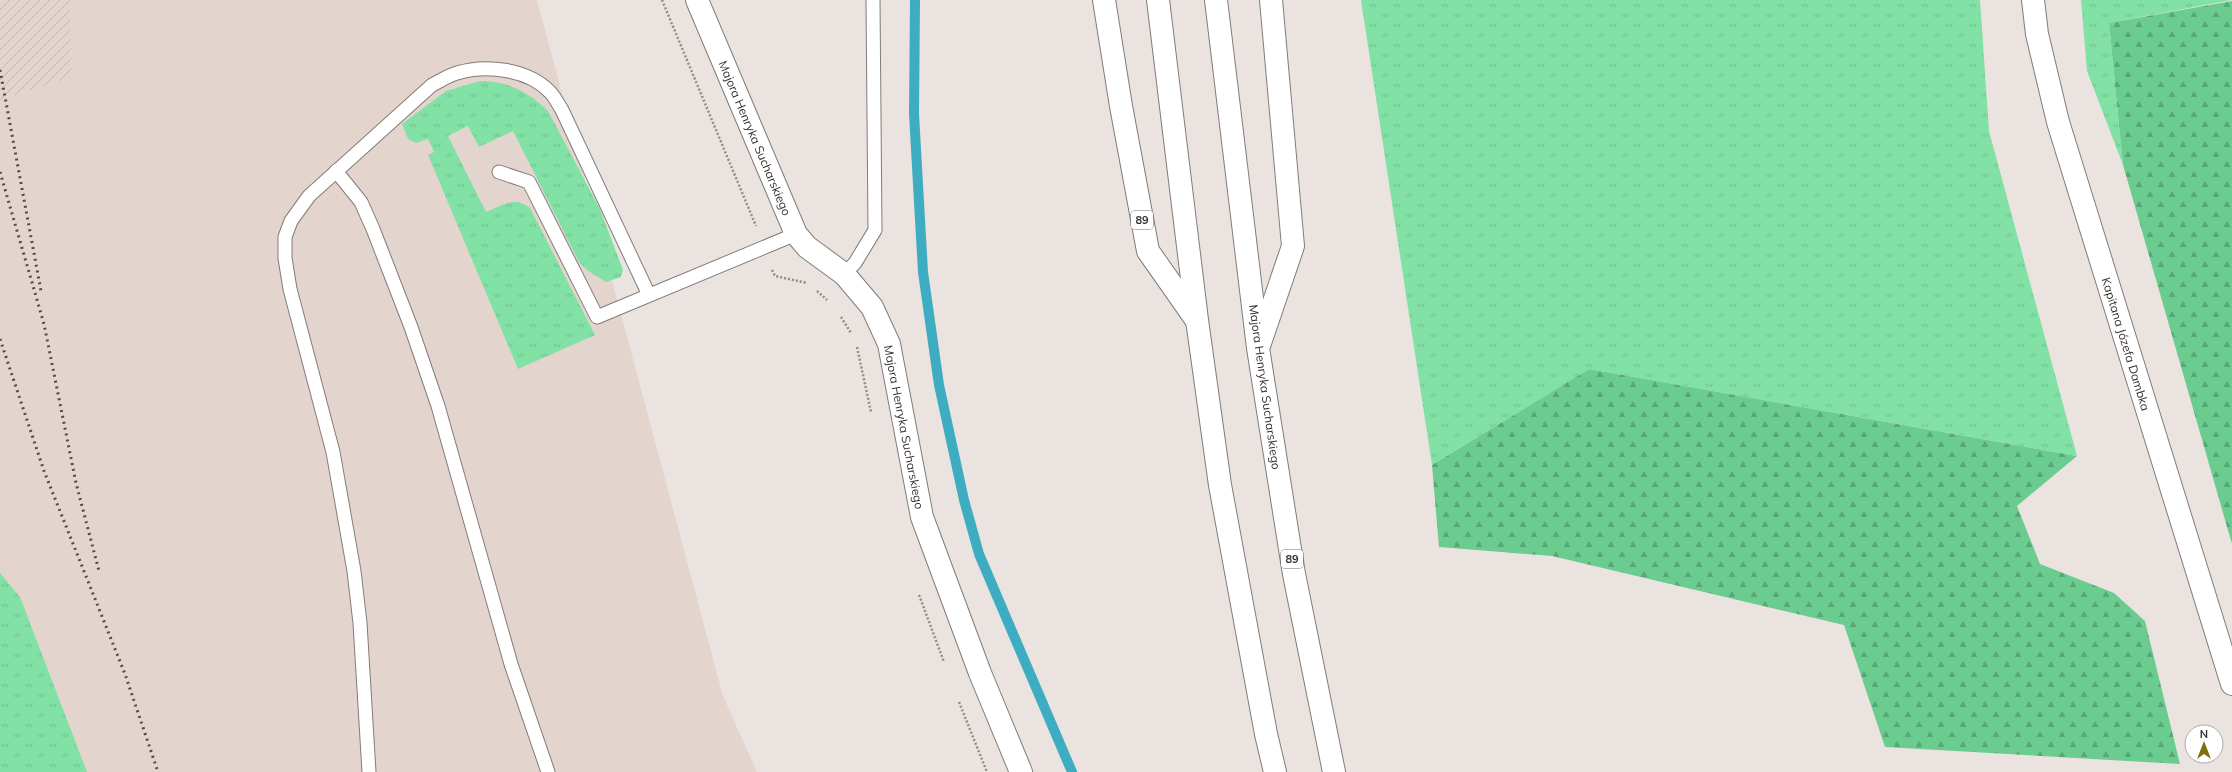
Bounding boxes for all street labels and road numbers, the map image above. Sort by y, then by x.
street label: Majora Henryka Sucharskiego [716,58,795,218]
road number: 89 [1131,211,1153,229]
street label: Kapitana Józefa Dambka [2099,276,2153,412]
street label: Majora Henryka Sucharskiego [1246,303,1284,471]
street label: Majora Henryka Sucharskiego [881,344,927,510]
road number: 89 [1281,550,1303,568]

